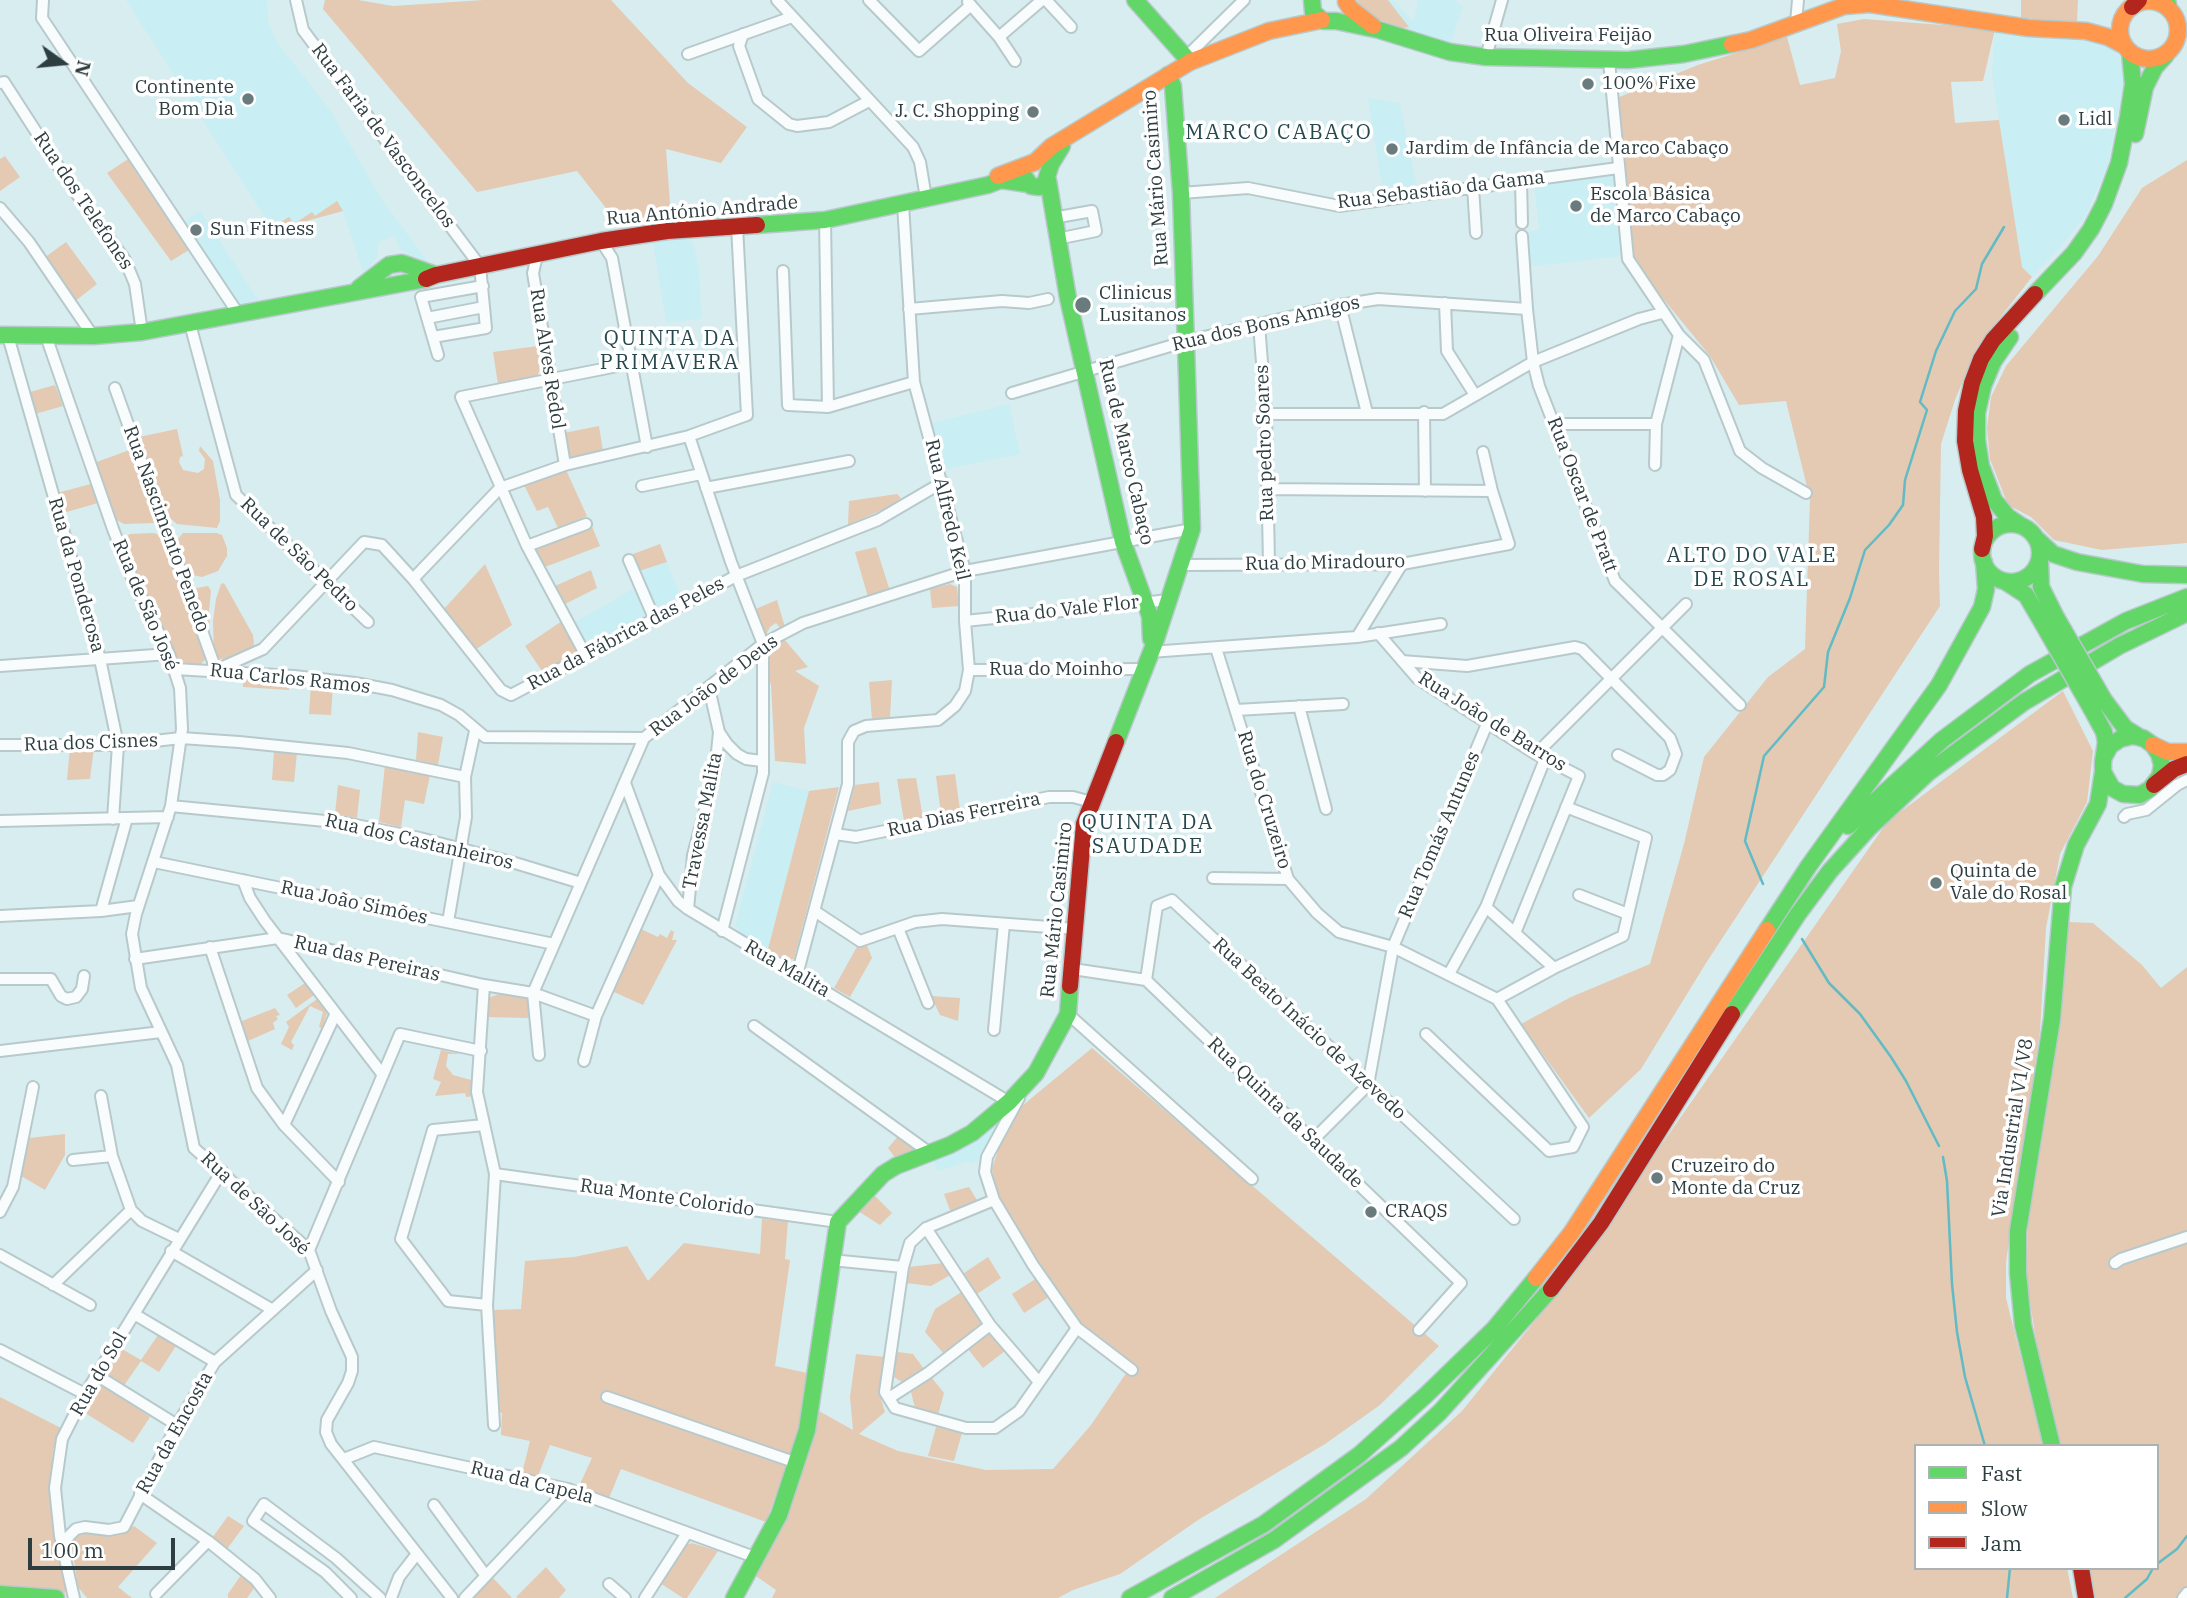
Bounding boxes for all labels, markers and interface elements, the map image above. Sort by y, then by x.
street label: Rua Oliveira Feijão [1484,25,1652,47]
north arrow [28,28,98,98]
street label: Rua Faria de Vasconcelos [306,39,460,233]
text: N [70,58,97,79]
place label: 100% Fixe [1602,73,1696,95]
marker: 100% Fixe [1580,76,1596,92]
place label: Continente Bom Dia [135,77,234,121]
street label: Rua Mário Casimiro [1138,89,1174,267]
marker: Continente Bom Dia [240,91,256,107]
place label: J. C. Shopping [895,101,1019,123]
marker: J. C. Shopping [1025,104,1041,120]
place label: Lidl [2078,109,2113,131]
marker: Lidl [2056,112,2072,128]
district label: MARCO CABAÇO [1187,120,1371,146]
street label: Rua dos Telefones [28,128,138,274]
place label: Jardim de Infância de Marco Cabaço [1406,138,1729,160]
marker: Jardim de Infância de Marco Cabaço [1384,141,1400,157]
street label: Rua Sebastião da Gama [1336,166,1546,214]
place label: Escola Básica de Marco Cabaço [1590,184,1741,228]
street label: Rua António Andrade [605,191,799,231]
marker: Escola Básica de Marco Cabaço [1568,198,1584,214]
place label: Sun Fitness [210,219,314,241]
marker: Sun Fitness [188,222,204,238]
place label: Clinicus Lusitanos [1099,283,1186,327]
street label: Rua Alves Redol [525,287,569,431]
street label: Rua dos Bons Amigos [1170,291,1362,357]
marker: Clinicus Lusitanos [1073,295,1093,315]
district label: QUINTA DA PRIMAVERA [601,326,739,376]
street label: Rua de Marco Cabaço [1094,357,1158,547]
street label: Rua pedro Soares [1251,364,1279,522]
street label: Rua Oscar de Pratt [1542,414,1622,576]
street label: Rua Nascimento Penedo [118,423,214,635]
street label: Rua Alfredo Keil [920,437,974,583]
street label: Rua de São Pedro [235,493,363,617]
street label: Rua da Ponderosa [43,495,109,655]
street label: Rua de São José [107,536,183,674]
district label: ALTO DO VALE DE ROSAL [1668,543,1836,593]
street label: Rua do Miradouro [1245,550,1405,576]
street label: Rua da Fábrica das Peles [524,572,728,696]
street label: Rua do Vale Flor [994,591,1140,629]
street label: Rua João de Deus [645,630,783,742]
street label: Rua Carlos Ramos [209,659,371,699]
street label: Rua do Moinho [989,659,1123,681]
street label: Rua João de Barros [1414,667,1570,777]
street label: Rua do Cruzeiro [1232,728,1296,872]
street label: Rua dos Cisnes [23,729,159,757]
street label: Rua Tomás Antunes [1395,748,1485,922]
street label: Travessa Malita [678,750,728,892]
street label: Rua Dias Ferreira [885,788,1043,842]
street label: Rua dos Castanheiros [323,809,515,875]
district label: QUINTA DA SAUDADE [1083,810,1213,860]
street label: Rua Mário Casimiro [1036,821,1078,999]
place label: Quinta de Vale do Rosal [1950,861,2067,905]
marker: Quinta de Vale do Rosal [1928,875,1944,891]
street label: Rua João Simões [278,876,430,930]
street label: Rua das Pereiras [292,931,442,987]
street label: Rua Beato Inácio de Azevedo [1208,933,1410,1125]
street label: Rua Malita [740,935,834,1003]
street label: Rua Quinta da Saudade [1202,1033,1368,1193]
street label: Via Industrial V1/V8 [1988,1037,2038,1219]
street label: Rua de São José [196,1148,314,1260]
place label: Cruzeiro do Monte da Cruz [1671,1156,1800,1200]
marker: Cruzeiro do Monte da Cruz [1649,1170,1665,1186]
street label: Rua Monte Colorido [578,1174,756,1222]
place label: CRAQS [1385,1201,1448,1223]
marker: CRAQS [1363,1204,1379,1220]
street label: Rua do Sol [66,1328,132,1420]
street label: Rua da Encosta [132,1368,218,1498]
legend [1914,1444,2159,1570]
street label: Rua da Capela [468,1457,596,1509]
text: Fast [1981,1459,2022,1487]
text: Slow [1981,1494,2028,1522]
scale bar [32,1524,178,1568]
text: Jam [1981,1529,2022,1557]
text: 100 m [41,1536,104,1564]

